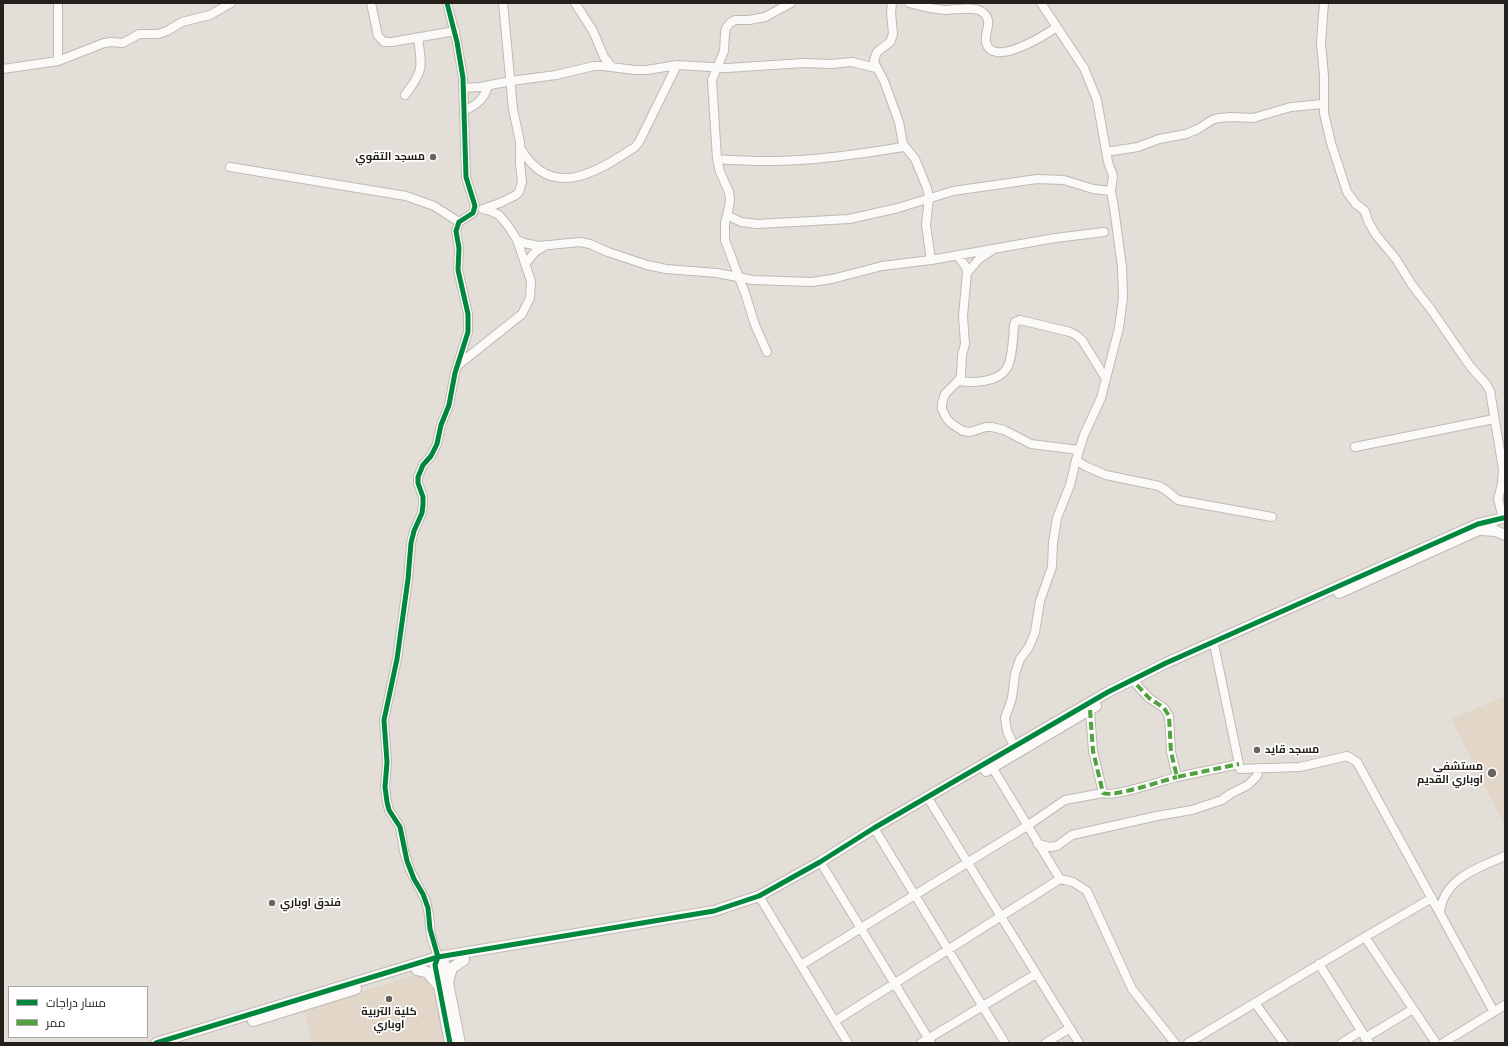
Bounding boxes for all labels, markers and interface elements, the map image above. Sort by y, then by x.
place label: مسجد التقوي [355,150,425,164]
marker: مسجد التقوي [428,152,438,162]
place label: مسجد قايد [1265,743,1319,757]
marker: مسجد قايد [1252,745,1262,755]
place label: مستشفي اوباري القديم [1417,760,1483,786]
marker: مستشفي اوباري القديم [1486,767,1498,779]
place label: فندق اوباري [280,896,341,910]
marker: فندق اوباري [267,898,277,908]
legend [8,986,148,1038]
marker: كلية التربية اوباري [384,994,394,1004]
text: مسار دراجات [46,996,106,1010]
place label: كلية التربية اوباري [361,1005,417,1031]
text: ممر [46,1016,65,1030]

